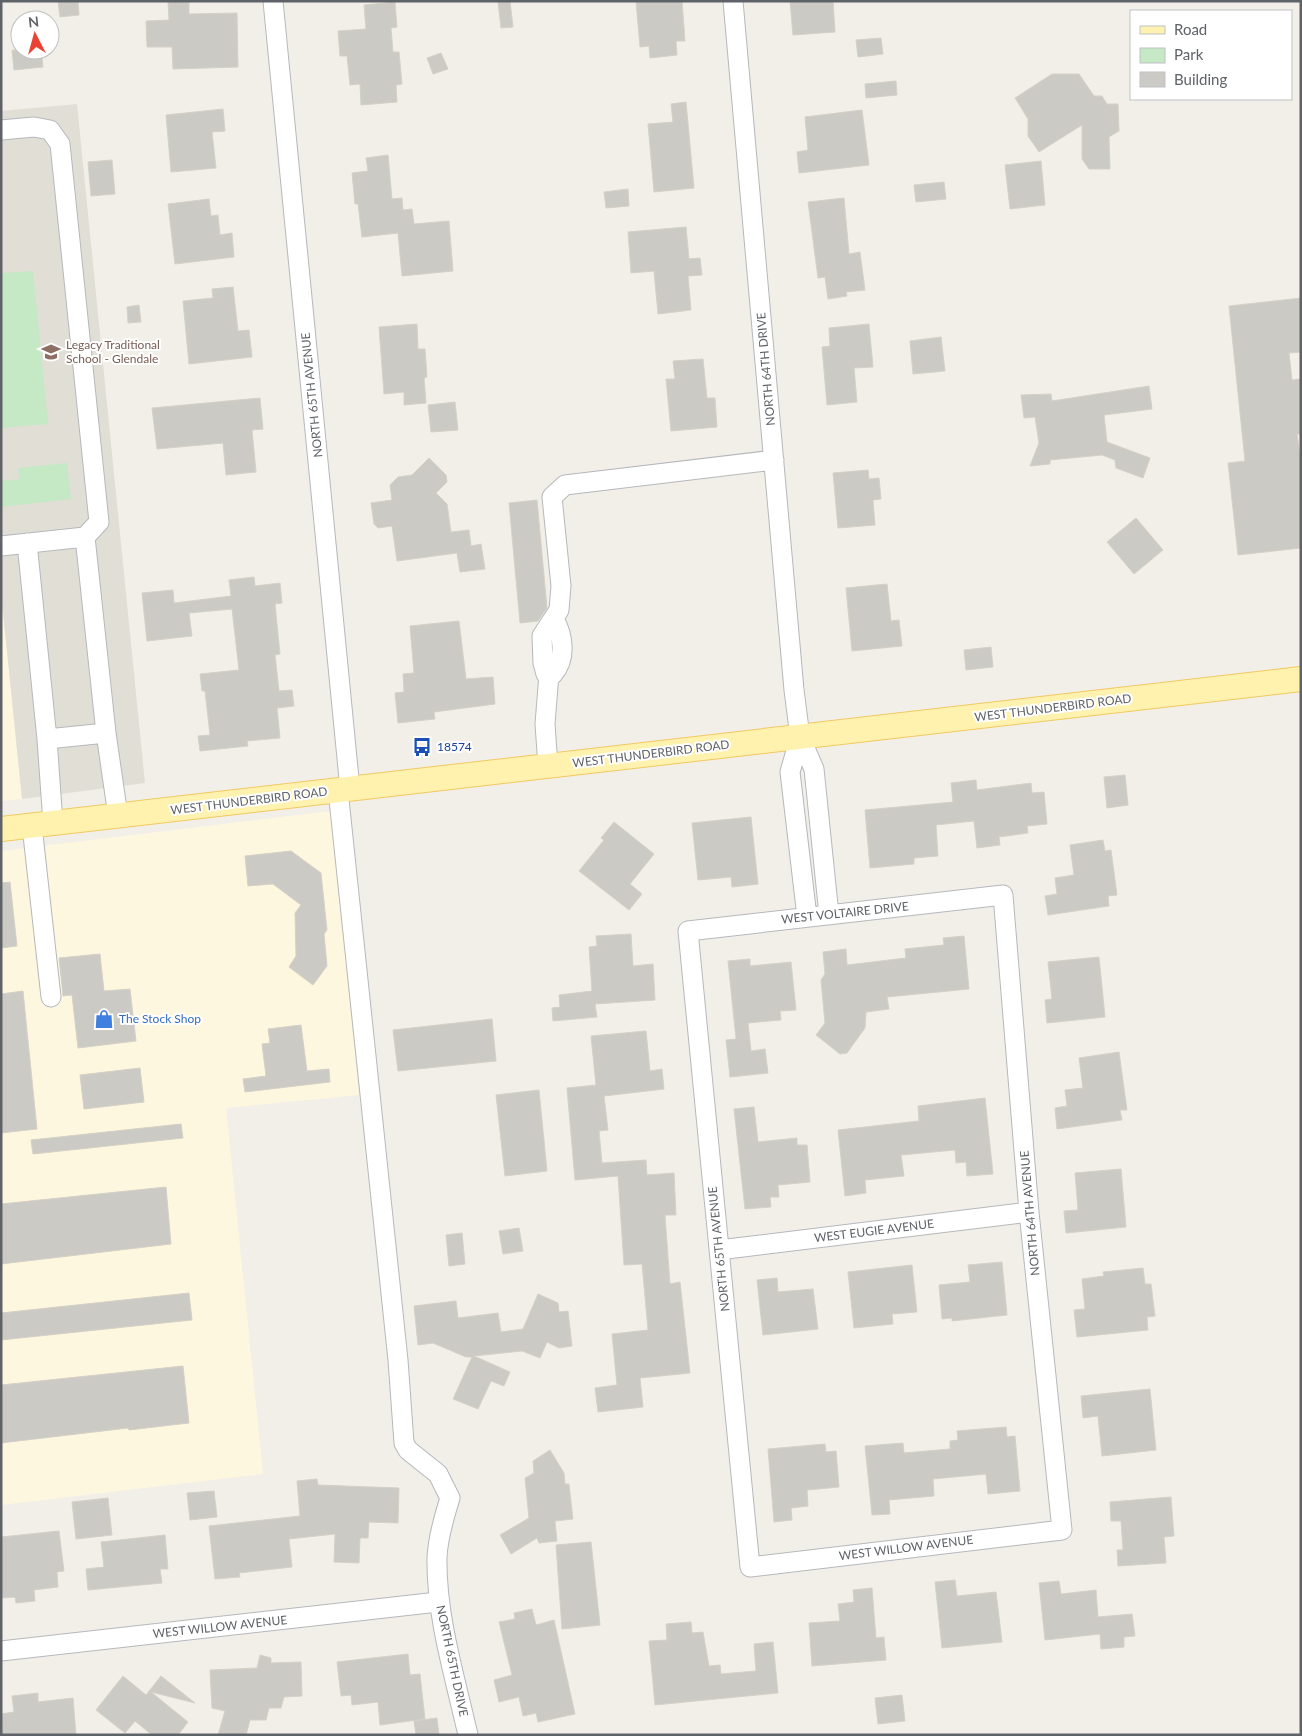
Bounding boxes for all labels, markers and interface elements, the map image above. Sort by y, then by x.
north arrow [10,10,60,60]
legend [1130,10,1292,100]
text: N [27,13,40,31]
text: Road [1174,20,1207,38]
text: Park [1174,45,1204,63]
text: Building [1174,70,1227,88]
street label: NORTH 64TH DRIVE [753,312,778,426]
street label: NORTH 65TH AVENUE [297,332,326,458]
place label: Legacy Traditional School - Glendale [66,337,160,366]
school or university icon: Legacy Traditional School - Glendale [40,341,62,363]
street label: WEST THUNDERBIRD ROAD [974,690,1132,725]
bus stop icon: 18574 [411,736,433,758]
street label: WEST THUNDERBIRD ROAD [572,736,730,771]
place label: 18574 [437,739,472,754]
street label: WEST THUNDERBIRD ROAD [170,783,328,818]
street label: WEST VOLTAIRE DRIVE [780,898,909,927]
shop icon: The Stock Shop [93,1008,115,1030]
place label: The Stock Shop [119,1011,201,1026]
street label: NORTH 64TH AVENUE [1017,1150,1042,1276]
street label: NORTH 65TH AVENUE [704,1186,733,1312]
street label: WEST EUGIE AVENUE [813,1216,935,1245]
street label: WEST WILLOW AVENUE [838,1532,974,1563]
street label: NORTH 65TH DRIVE [433,1604,472,1718]
street label: WEST WILLOW AVENUE [152,1612,288,1641]

